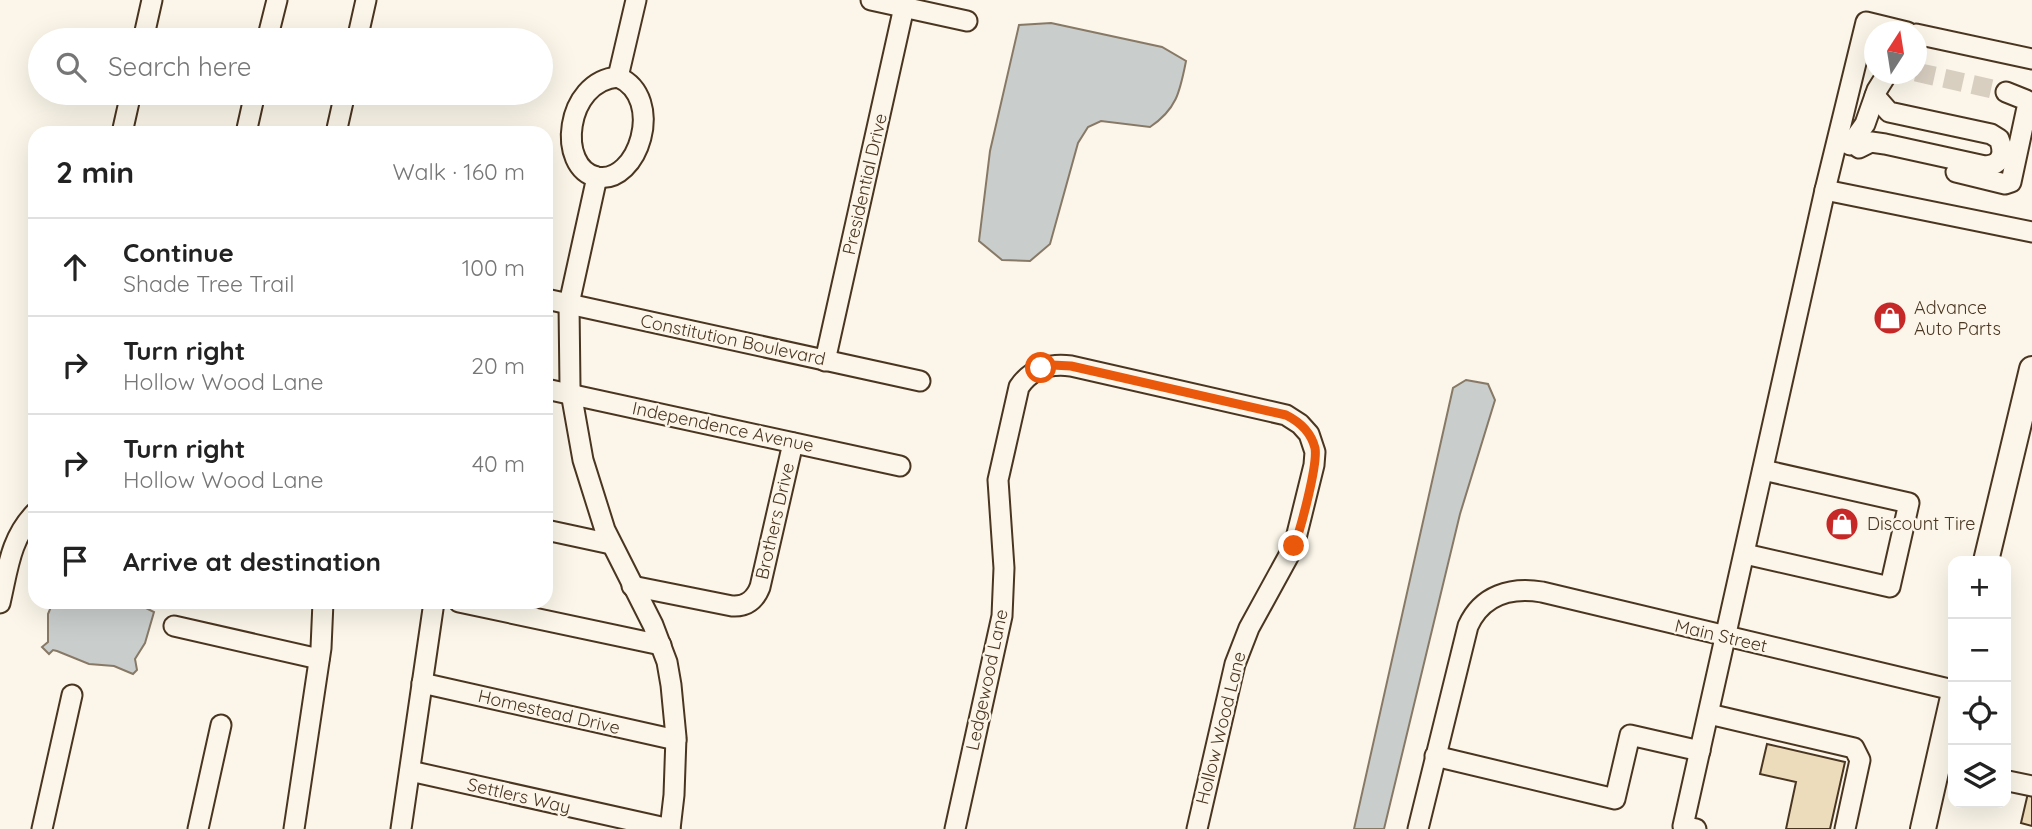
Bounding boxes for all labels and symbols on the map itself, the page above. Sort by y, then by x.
north arrow [1864,21,1927,84]
street label: Presidential Drive [837,111,892,257]
place label: Advance Auto Parts [1914,296,2001,340]
shop icon: Advance Auto Parts [1871,299,1909,337]
street label: Constitution Boulevard [638,309,828,370]
route start [1025,352,1056,383]
street label: Independence Avenue [630,396,816,457]
street label: Brothers Drive [750,460,799,582]
shop icon: Discount Tire [1823,505,1861,543]
place label: Discount Tire [1867,512,1976,535]
route end [1278,530,1309,561]
street label: Ledgewood Lane [960,607,1013,753]
street label: Main Street [1673,614,1770,657]
street label: Hollow Wood Lane [1190,649,1251,807]
street label: Homestead Drive [476,684,622,739]
street label: Settlers Way [465,772,573,819]

